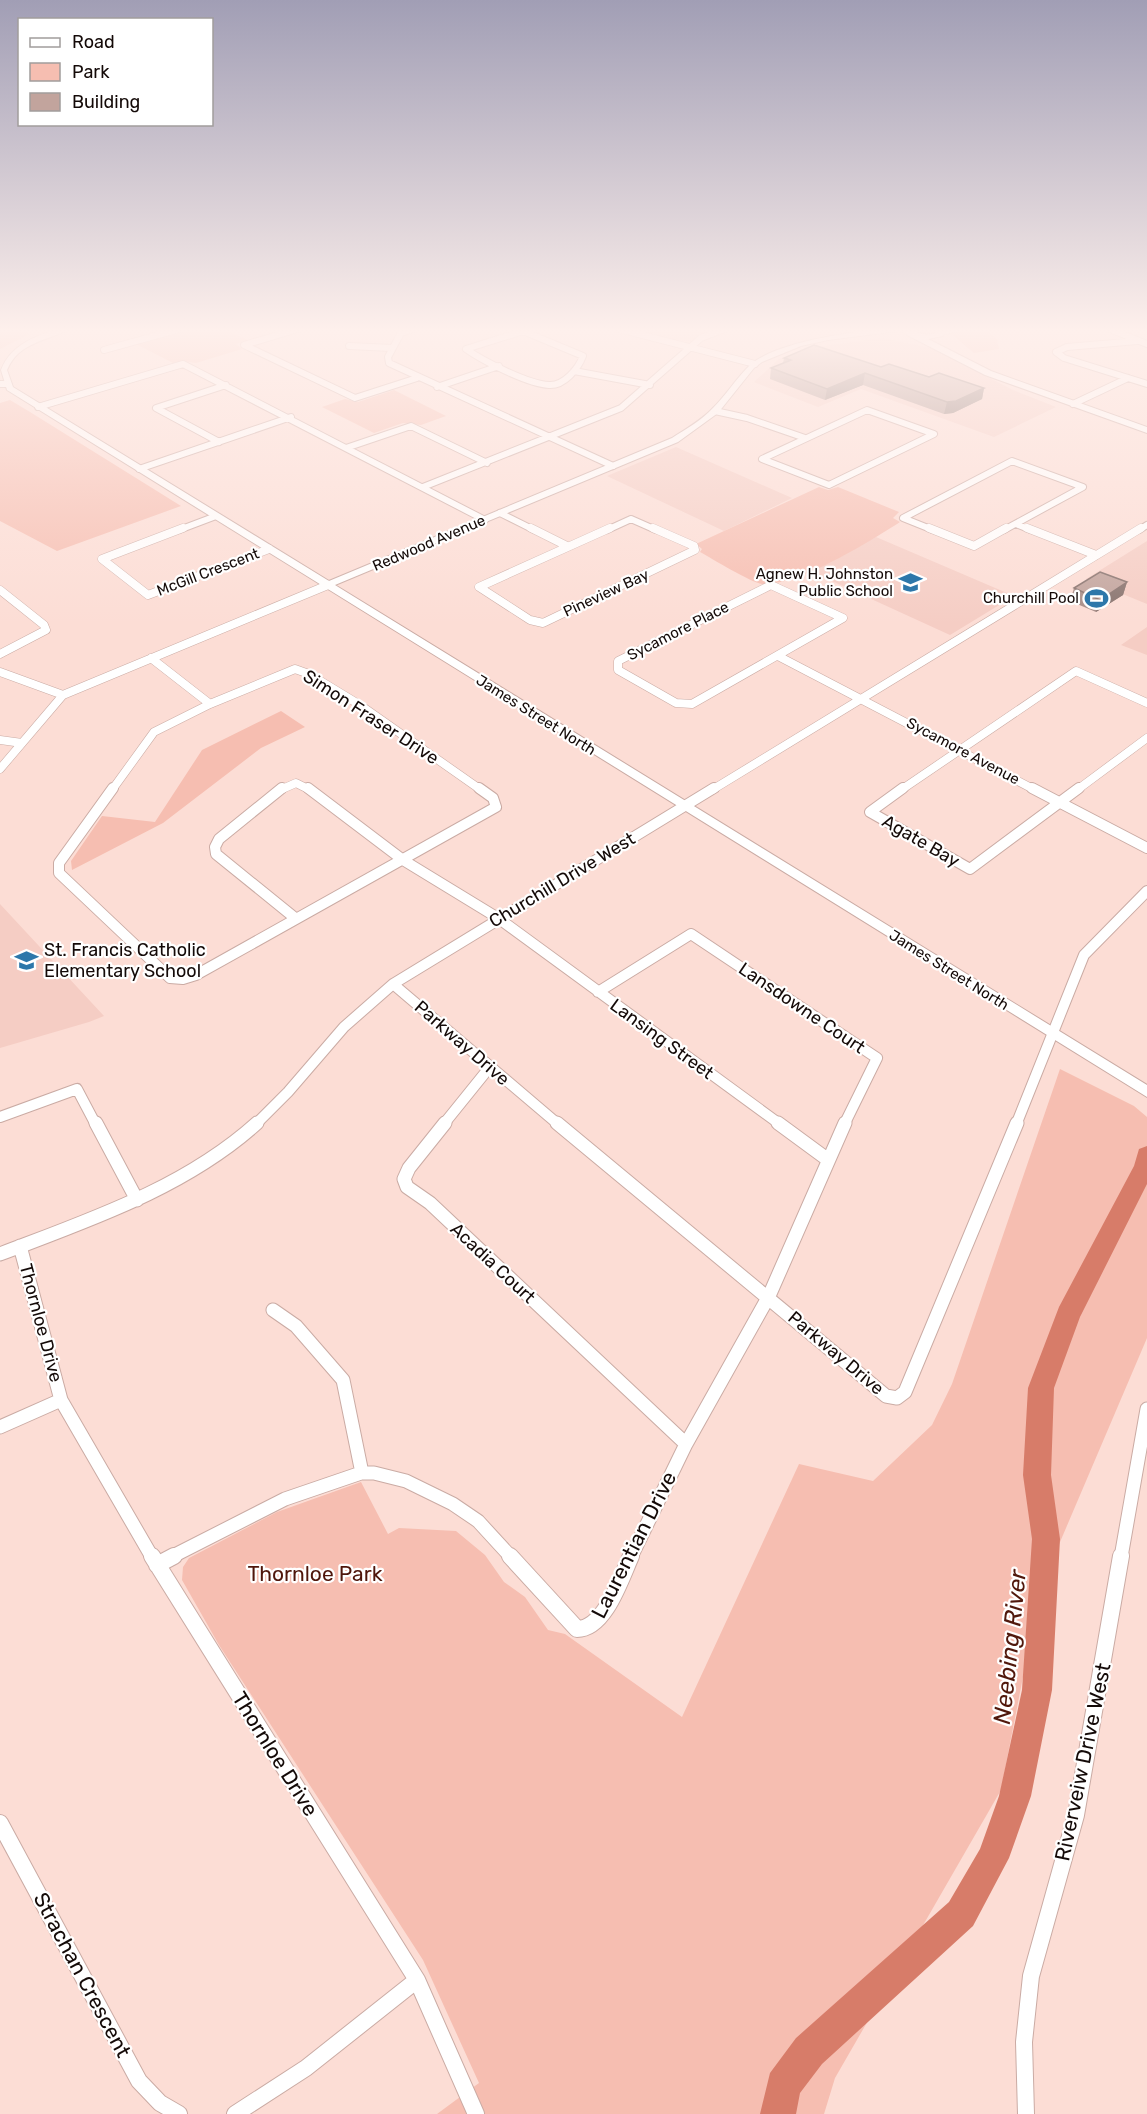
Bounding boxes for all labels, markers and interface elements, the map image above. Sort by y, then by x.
legend [18,18,213,126]
text: Road [72,31,115,53]
text: Park [72,61,110,83]
text: Building [72,91,140,113]
street label: Redwood Avenue [370,511,488,575]
street label: McGill Crescent [154,544,262,600]
street label: Pineview Bay [560,565,652,621]
place label: Agnew H. Johnston Public School [756,565,893,600]
school or university icon: Agnew H. Johnston Public School [898,570,924,596]
sports icon: Churchill Pool [1084,585,1110,611]
place label: Churchill Pool [983,589,1079,607]
street label: Sycamore Place [624,598,732,664]
street label: Simon Fraser Drive [299,665,443,769]
street label: James Street North [473,671,599,759]
street label: Sycamore Avenue [903,714,1023,788]
street label: Agate Bay [878,810,964,872]
street label: Churchill Drive West [485,828,639,932]
street label: James Street North [886,926,1012,1014]
place label: St. Francis Catholic Elementary School [44,939,206,982]
school or university icon: St. Francis Catholic Elementary School [13,947,39,973]
street label: Lansdowne Court [735,958,869,1058]
street label: Lansing Street [606,994,718,1084]
street label: Parkway Drive [410,996,514,1090]
street label: Acadia Court [446,1218,540,1308]
street label: Thornloe Drive [15,1261,67,1385]
street label: Parkway Drive [784,1306,888,1400]
street label: Laurentian Drive [586,1467,681,1622]
park label: Thornloe Park [247,1561,383,1586]
water label: Neebing River [988,1567,1032,1726]
street label: Riverveiw Drive West [1049,1661,1116,1863]
street label: Thornloe Drive [227,1687,324,1821]
street label: Strachan Crescent [28,1888,136,2061]

